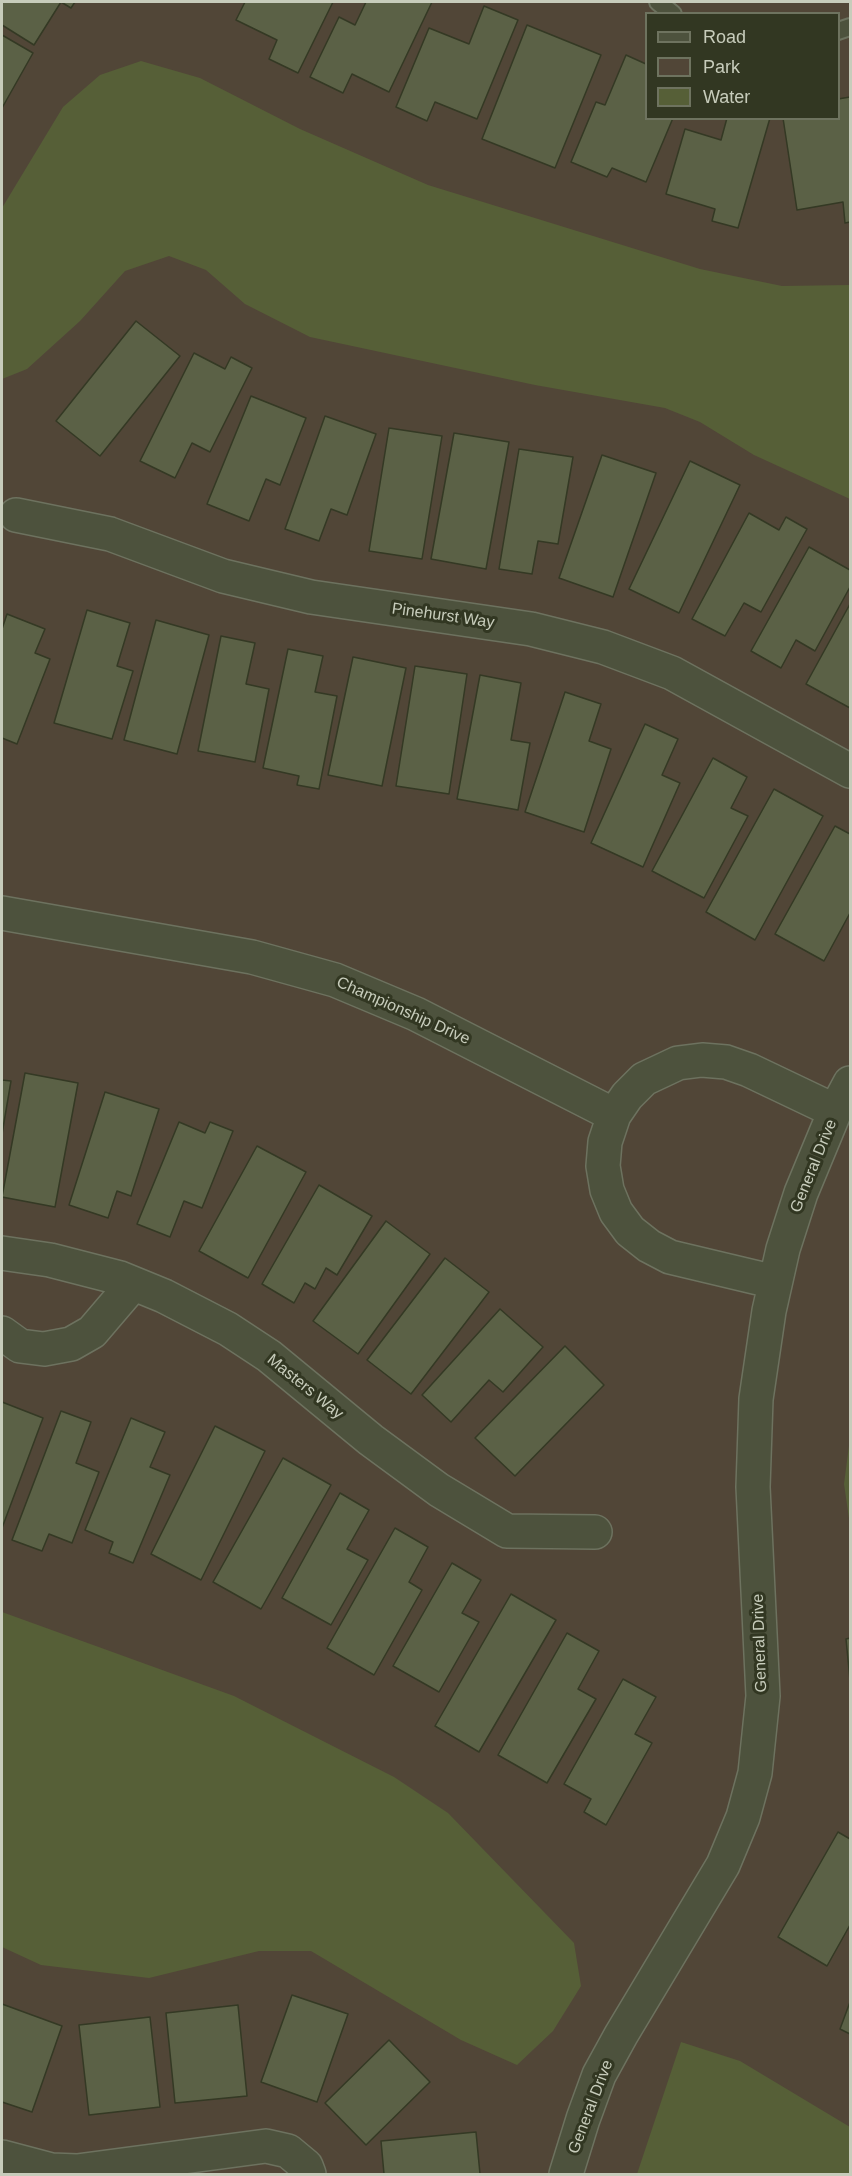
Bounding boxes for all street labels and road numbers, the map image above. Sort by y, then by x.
street label: Pinehurst Way [390,599,496,633]
street label: Championship Drive [333,973,473,1049]
street label: General Drive [787,1117,841,1215]
street label: Masters Way [263,1350,347,1424]
street label: General Drive [749,1593,771,1693]
street label: General Drive [564,2057,618,2157]

